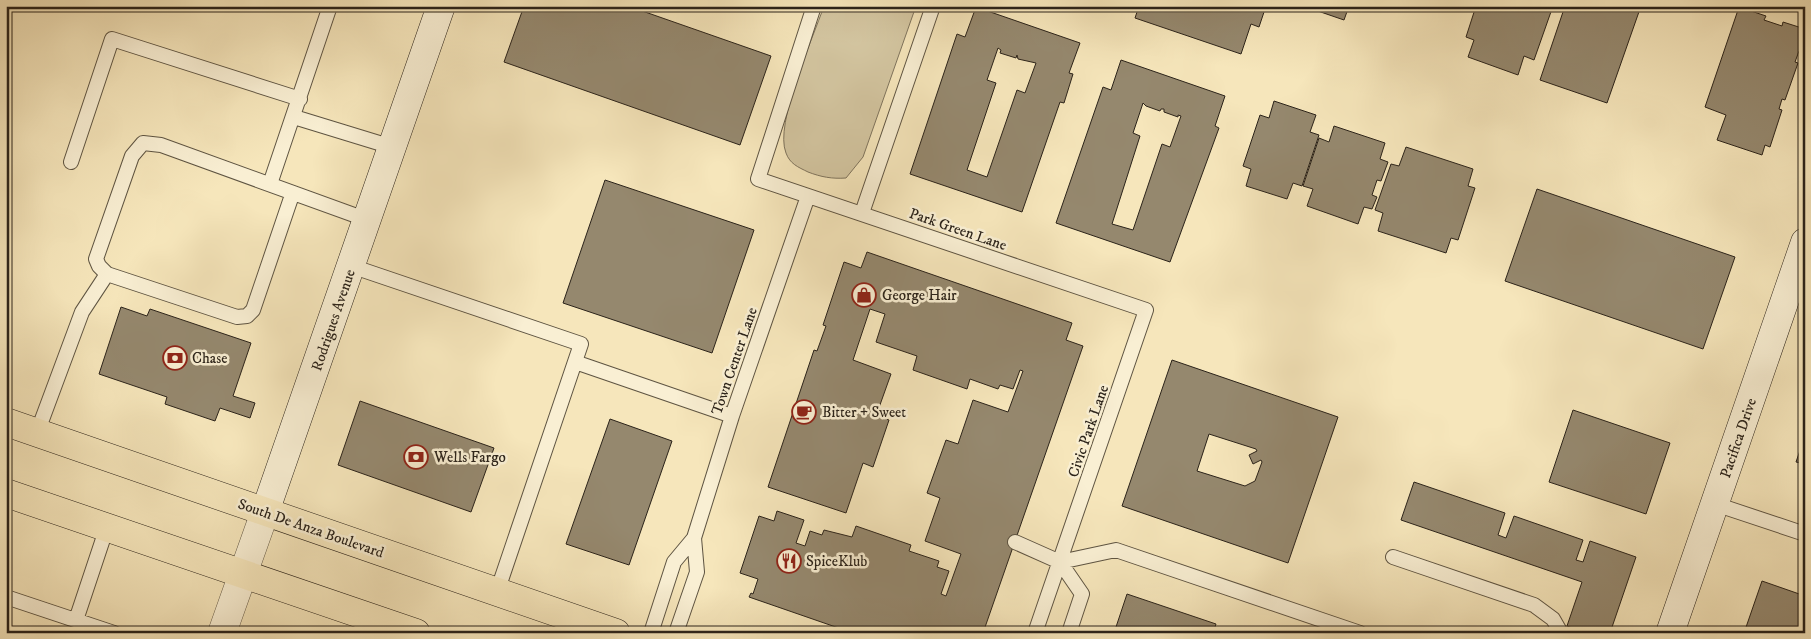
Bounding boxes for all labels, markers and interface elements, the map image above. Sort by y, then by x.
street label: Park Green Lane [907,204,1009,255]
street label: Rodrigues Avenue [307,267,360,374]
shop icon: George Hair [851,282,877,308]
place label: George Hair [882,286,957,305]
street label: Town Center Lane [707,305,762,418]
bank icon: Chase [162,345,188,371]
place label: Chase [192,349,227,368]
street label: Civic Park Lane [1064,383,1113,480]
street label: Pacifica Drive [1716,396,1761,481]
cafe icon: Bitter + Sweet [791,399,817,425]
place label: Bitter + Sweet [822,403,906,422]
bank icon: Wells Fargo [403,444,429,470]
place label: Wells Fargo [433,448,506,467]
street label: South De Anza Boulevard [235,495,387,563]
restaurant icon: SpiceKlub [776,548,802,574]
place label: SpiceKlub [806,552,867,571]

